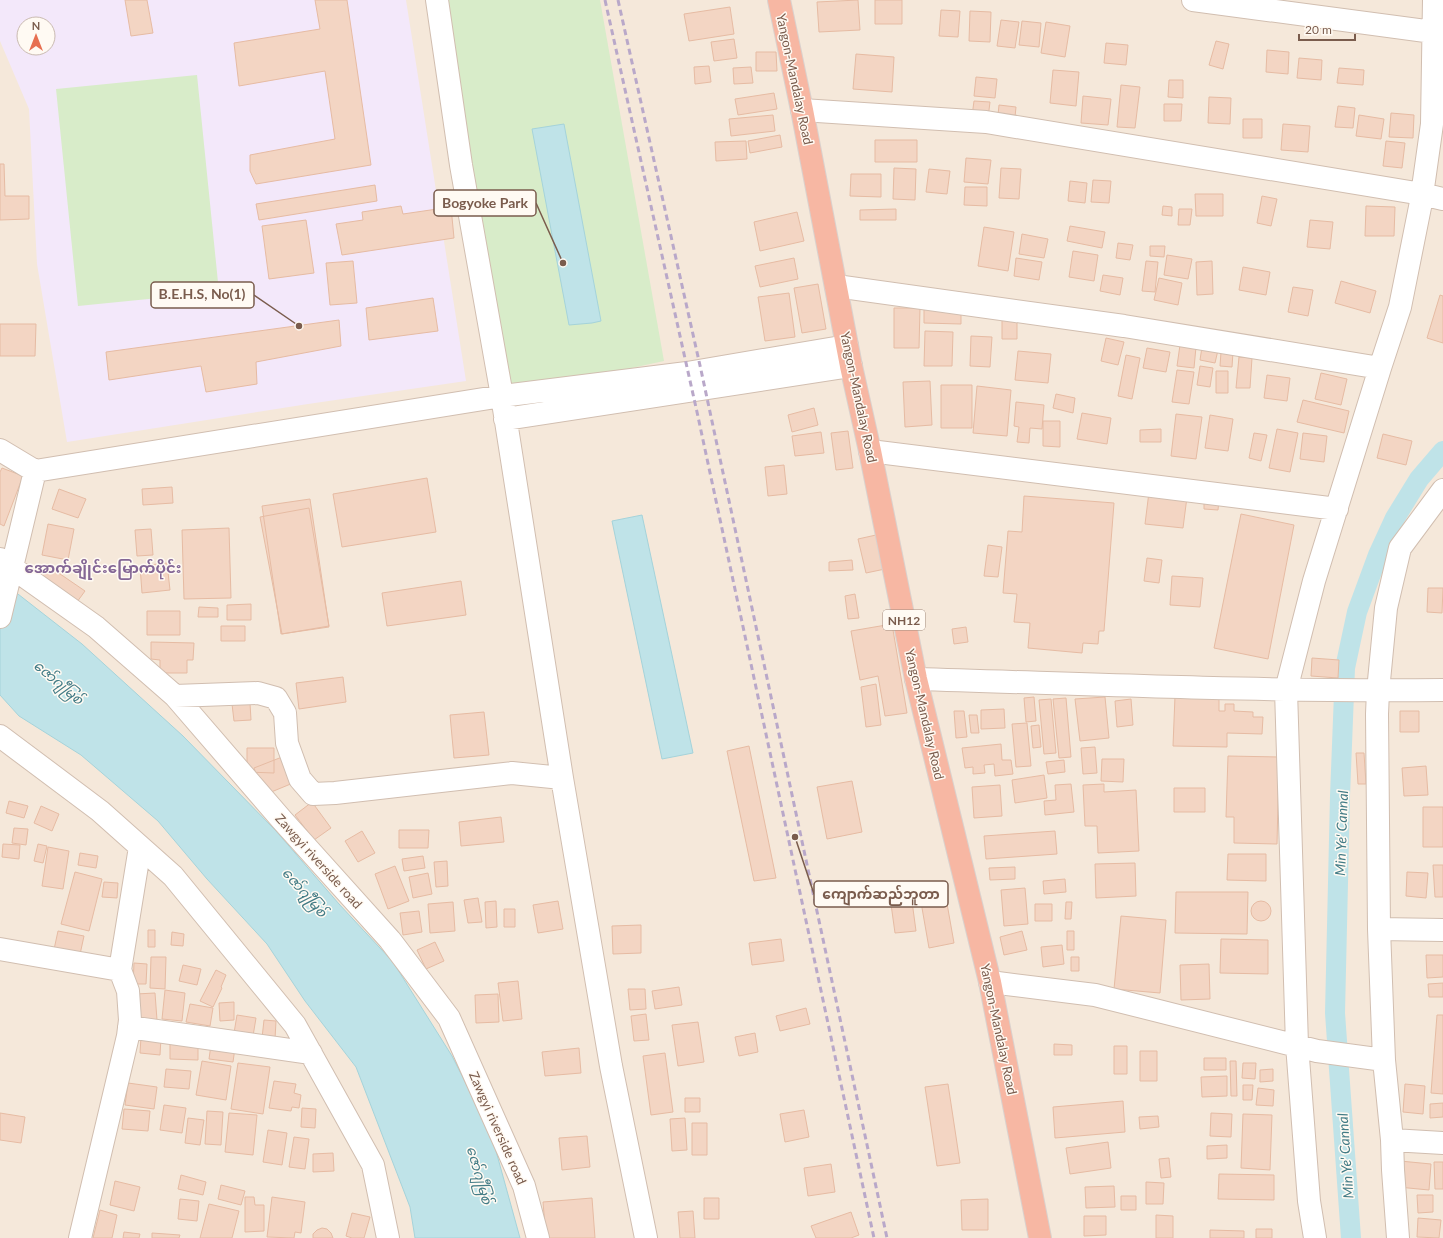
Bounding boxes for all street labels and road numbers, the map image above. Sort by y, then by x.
street label: Yangon-Mandalay Road [773,12,817,146]
street label: Yangon-Mandalay Road [837,330,881,464]
road number: NH12 [883,610,925,630]
street label: Yangon-Mandalay Road [902,647,948,781]
street label: Zawgyi riverside road [272,810,366,912]
street label: Yangon-Mandalay Road [977,962,1021,1096]
street label: Zawgyi riverside road [466,1069,530,1187]

